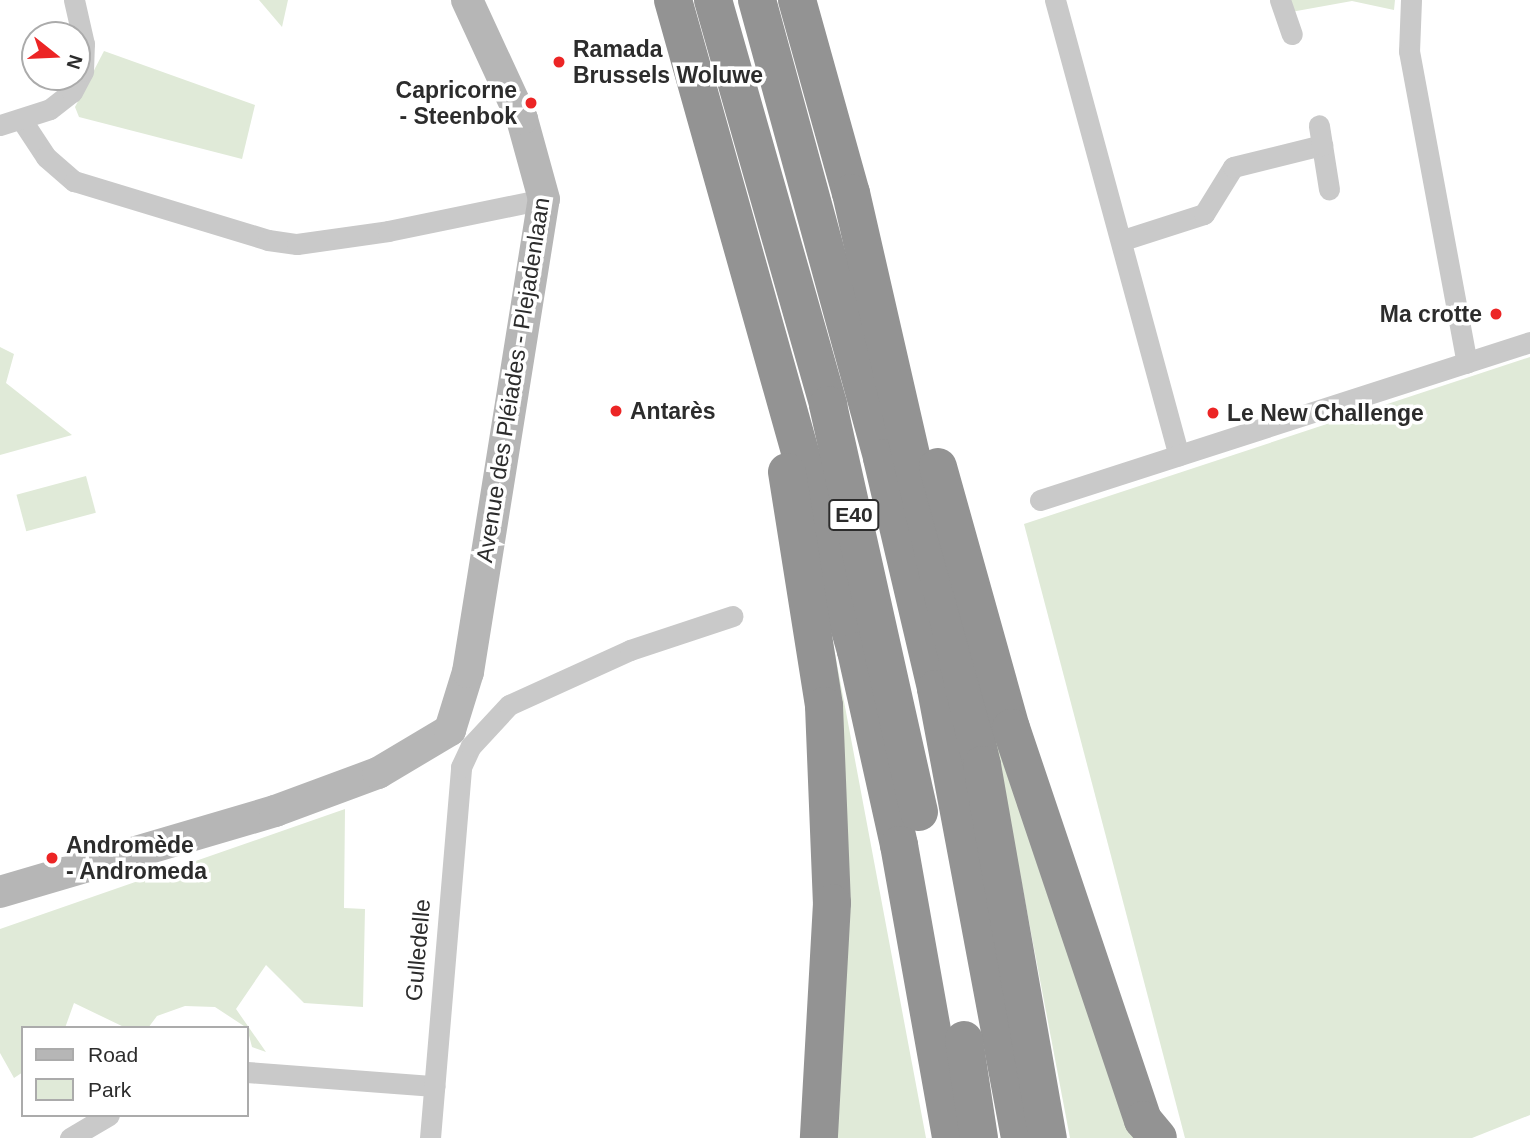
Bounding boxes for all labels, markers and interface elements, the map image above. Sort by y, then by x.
north arrow [21,21,91,91]
place label: Ramada Brussels Woluwe [573,35,763,89]
text: N [62,52,87,72]
marker: Ramada Brussels Woluwe [551,54,567,70]
place label: Capricorne - Steenbok [396,76,517,130]
marker: Capricorne - Steenbok [523,95,539,111]
street label: Avenue des Pléiades - Plejadenlaan [470,196,556,564]
place label: Ma crotte [1380,300,1482,328]
marker: Ma crotte [1488,306,1504,322]
place label: Antarès [630,397,716,425]
place label: Le New Challenge [1227,399,1424,427]
marker: Antarès [608,403,624,419]
marker: Le New Challenge [1205,405,1221,421]
road number: E40 [828,498,880,532]
place label: Andromède - Andromeda [66,831,208,885]
marker: Andromède - Andromeda [44,850,60,866]
street label: Gulledelle [400,898,436,1002]
legend [21,1026,248,1117]
text: Road [88,1043,138,1066]
text: Park [88,1078,131,1101]

